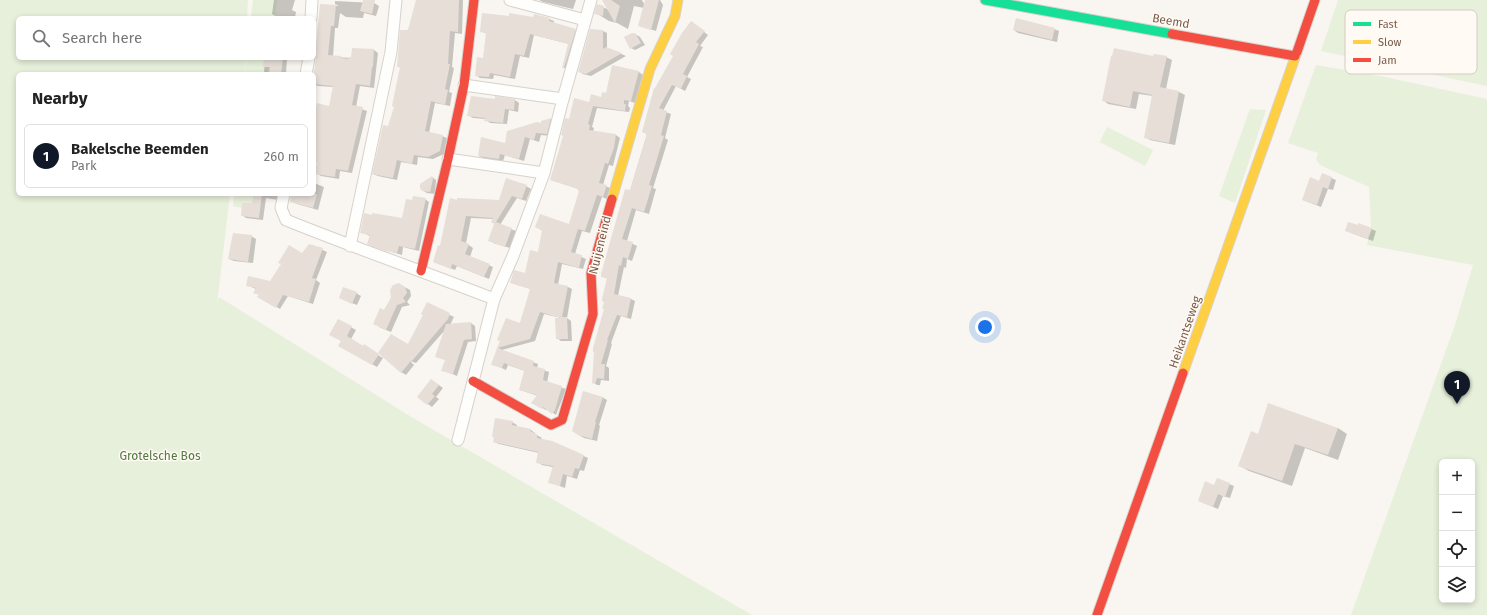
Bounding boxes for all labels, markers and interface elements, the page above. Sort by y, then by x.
legend [1345,10,1477,74]
street label: Beemd [1151,11,1191,31]
search box [16,16,316,60]
text: Fast [1378,18,1398,31]
icon: search [30,27,52,49]
text: Search here [62,29,142,47]
text: Slow [1378,36,1402,49]
text: Jam [1378,54,1397,67]
text: Nearby [32,88,87,109]
text: Bakelsche Beemden [71,140,209,158]
text: 1 [43,149,49,164]
text: 260 m [264,149,299,164]
text: Park [71,158,97,173]
street label: Nuijeneind [586,214,614,276]
street label: Heikantseweg [1166,293,1204,370]
your location [975,317,995,337]
pin: 1 [1444,371,1470,404]
park label: Grotelsche Bos [119,449,201,463]
map controls [1439,459,1475,603]
button: + [1439,459,1475,495]
button: − [1439,495,1475,531]
button: locate [1439,531,1475,567]
button: layers [1439,567,1475,603]

